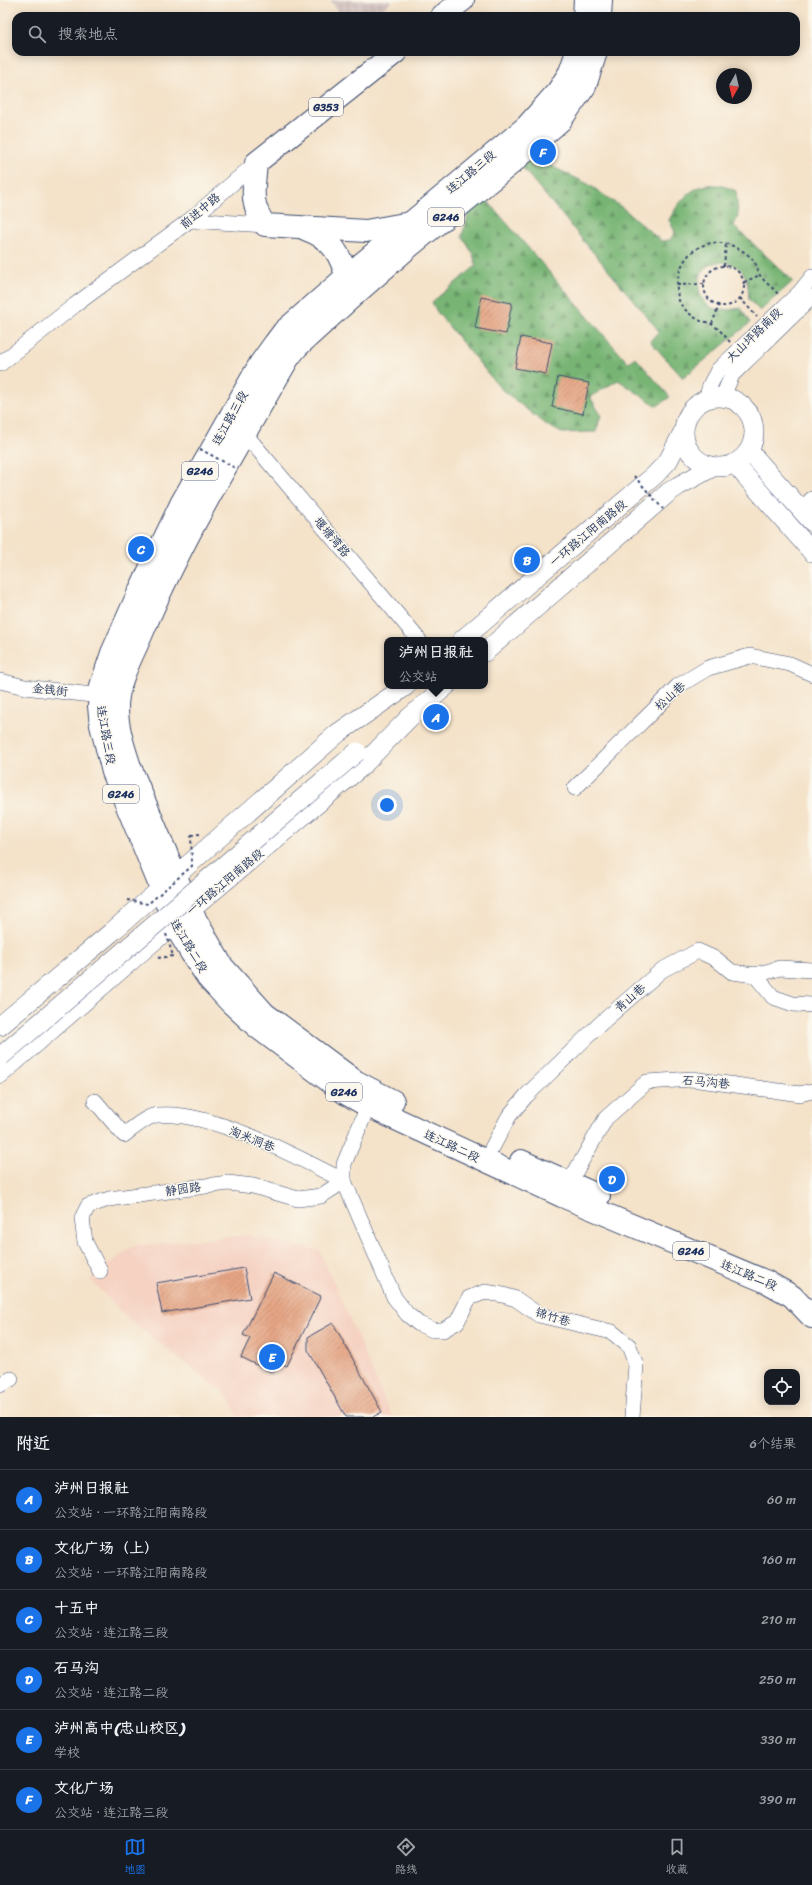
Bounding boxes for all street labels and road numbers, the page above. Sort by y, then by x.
road number: G353 [309,98,343,116]
street label: 连江路三段 [441,144,501,200]
street label: 前进中路 [175,187,225,235]
road number: G246 [428,208,464,226]
street label: 大山坪路南段 [720,302,788,368]
street label: 连江路三段 [206,386,254,450]
road number: G246 [182,462,218,480]
street label: 一环路江阳南路段 [544,494,632,572]
street label: 堰塘湾路 [308,512,356,562]
street label: 松山巷 [649,676,691,716]
street label: 金钱街 [31,677,69,703]
street label: 连江路三段 [90,704,122,766]
road number: G246 [103,785,139,803]
street label: 一环路江阳南路段 [181,843,269,921]
street label: 连江路二段 [164,915,214,977]
street label: 青山巷 [609,978,651,1018]
street label: 石马沟巷 [681,1069,731,1095]
road number: G246 [326,1083,362,1101]
street label: 淘米洞巷 [226,1120,278,1158]
street label: 连江路二段 [420,1123,484,1169]
street label: 静园路 [164,1176,202,1202]
road number: G246 [673,1242,709,1260]
street label: 连江路二段 [717,1253,781,1297]
street label: 锦竹巷 [533,1301,573,1333]

